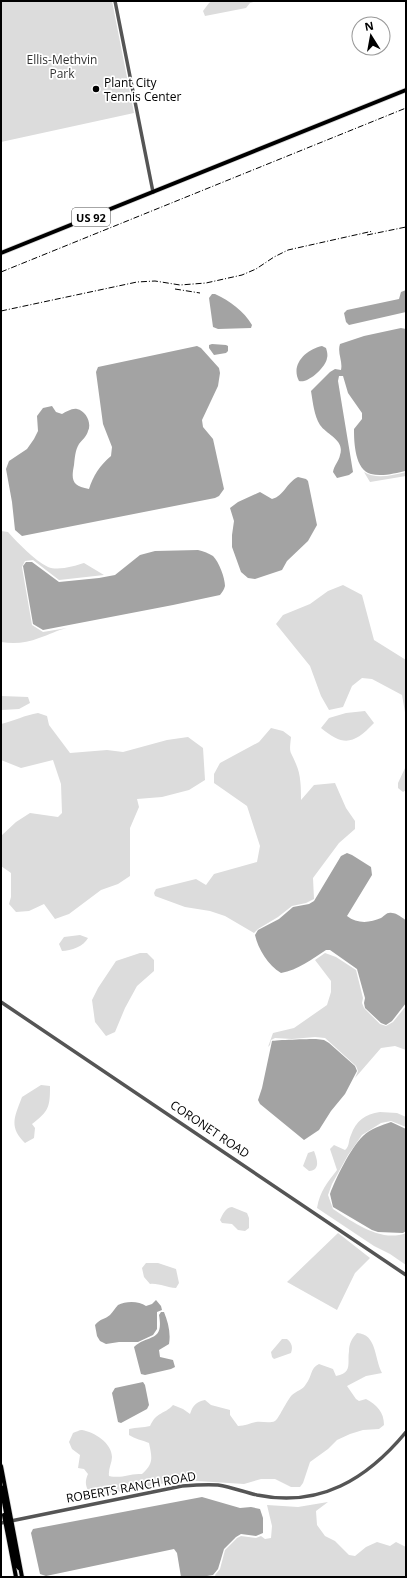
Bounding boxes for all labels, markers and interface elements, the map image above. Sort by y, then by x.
north arrow [351,16,391,56]
text: N [363,17,375,34]
park label: Ellis-Methvin Park [27,51,97,82]
place label: Plant City Tennis Center [104,74,182,105]
marker: Plant City Tennis Center [91,84,101,94]
road number: US 92 [72,208,110,226]
street label: CORONET ROAD [167,1096,253,1162]
street label: ROBERTS RANCH ROAD [65,1467,197,1507]

